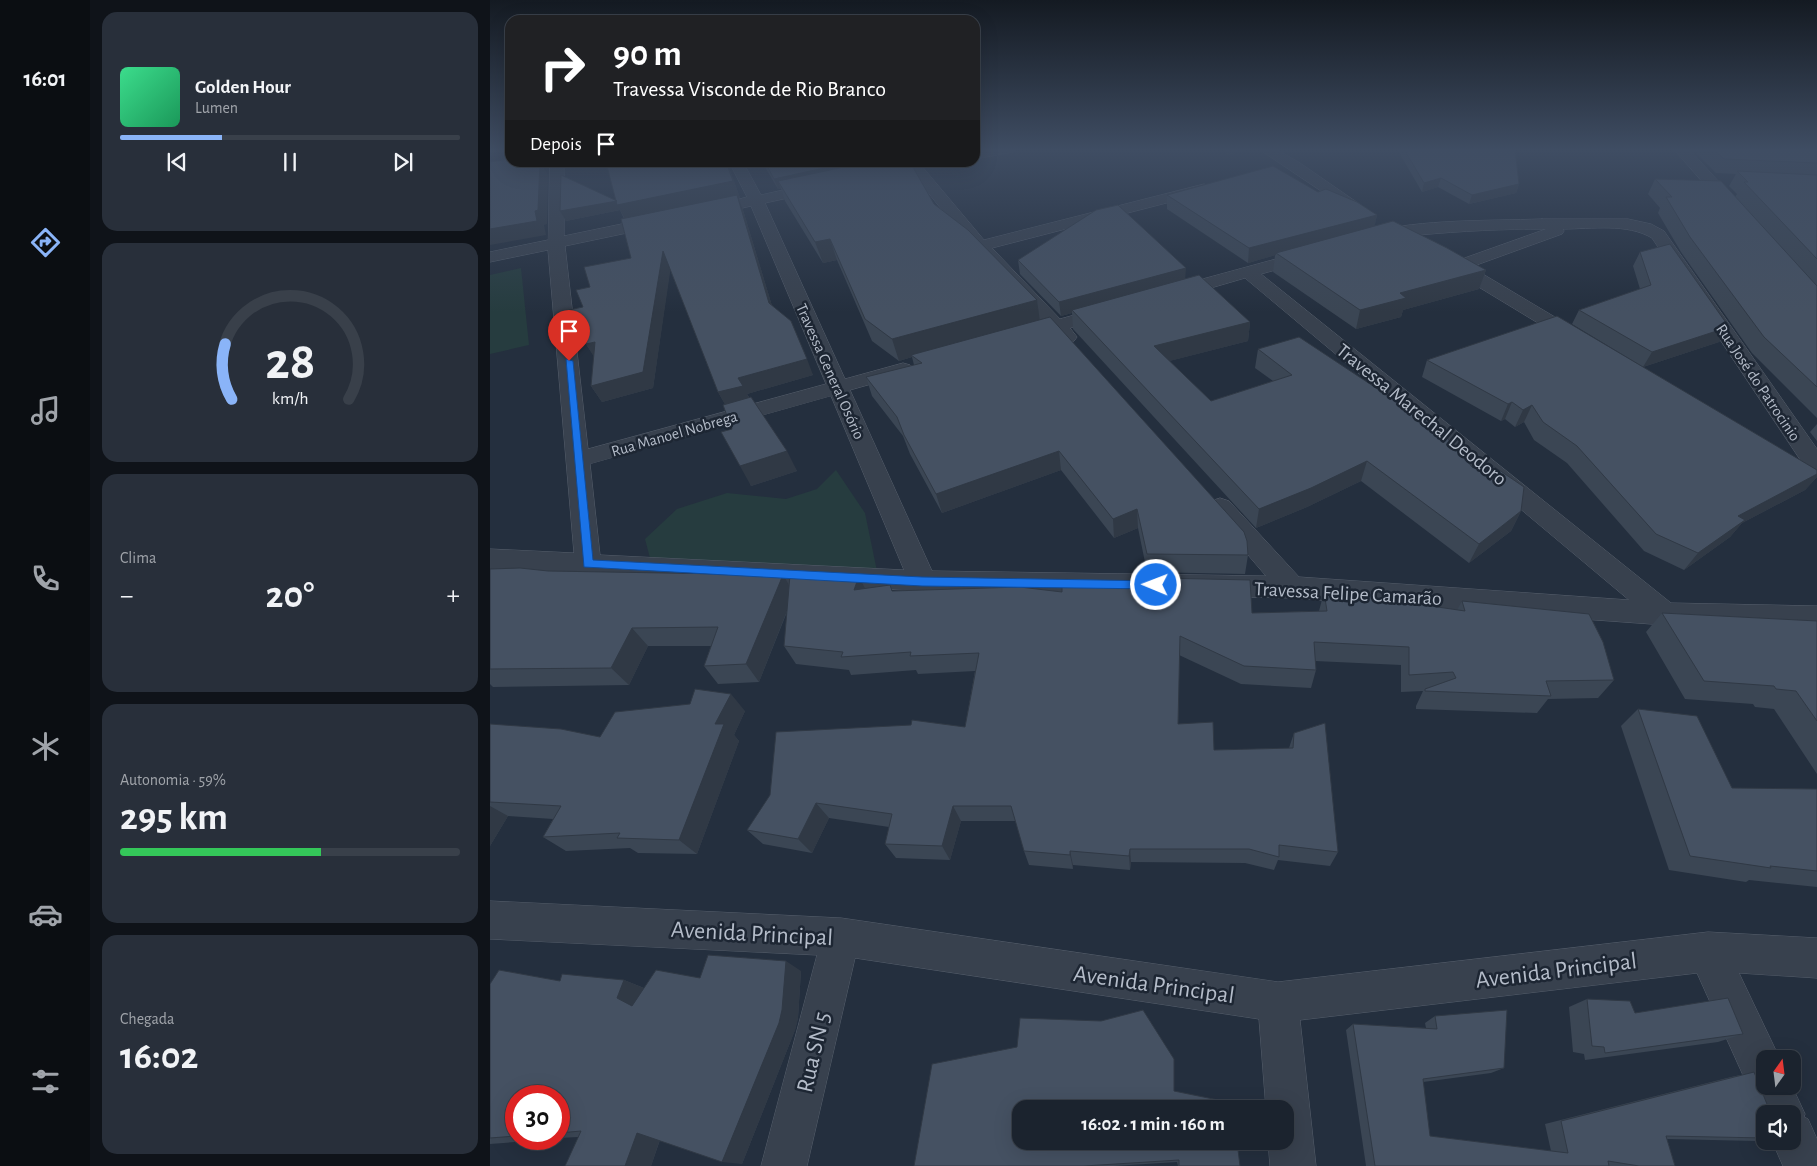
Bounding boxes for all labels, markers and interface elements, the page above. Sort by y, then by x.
icon: right [530,35,595,100]
text: 90 m [613,37,682,72]
text: 16:01 [24,68,66,90]
text: Golden Hour [195,78,291,97]
text: Travessa Visconde de Rio Branco [613,78,886,100]
text: Lumen [195,100,238,116]
icon: arrive [592,130,620,158]
text: Depois [530,135,582,154]
icon: previous [163,148,191,176]
icon: pause [276,148,304,176]
icon: next [389,148,417,176]
icon: directions [28,225,63,260]
street label: Travessa General Osório [793,301,867,442]
pin [548,310,590,361]
icon: arrive [555,317,583,345]
street label: Rua José do Patrocinio [1713,321,1803,444]
text: 28 [265,336,315,388]
street label: Travessa Marechal Deodoro [1332,340,1510,489]
text: km/h [272,390,308,408]
icon: music [28,393,63,428]
street label: Rua Manoel Nobrega [609,408,739,460]
text: Clima [120,550,156,566]
position arrow [1129,558,1181,610]
icon: phone [28,561,63,596]
text: 20° [266,577,314,615]
street label: Travessa Felipe Camarão [1254,579,1442,609]
text: − [120,582,133,610]
text: + [447,582,460,610]
icon: climate [28,729,63,764]
text: Autonomia · 59% [120,772,226,788]
text: 295 km [120,799,228,837]
icon: car [28,897,63,932]
street label: Avenida Principal [670,918,834,950]
street label: Avenida Principal [1474,949,1638,993]
street label: Avenida Principal [1072,962,1236,1008]
street label: Rua SN 5 [793,1010,835,1095]
text: Chegada [120,1011,175,1027]
text: 16:02 [120,1038,198,1076]
north arrow [1756,1050,1801,1095]
map controls [1756,1050,1801,1150]
icon: filters [28,1064,63,1099]
speed limit sign: 30 [505,1085,570,1150]
button: sound [1756,1105,1801,1150]
text: 16:02 · 1 min · 160 m [1081,1115,1225,1134]

